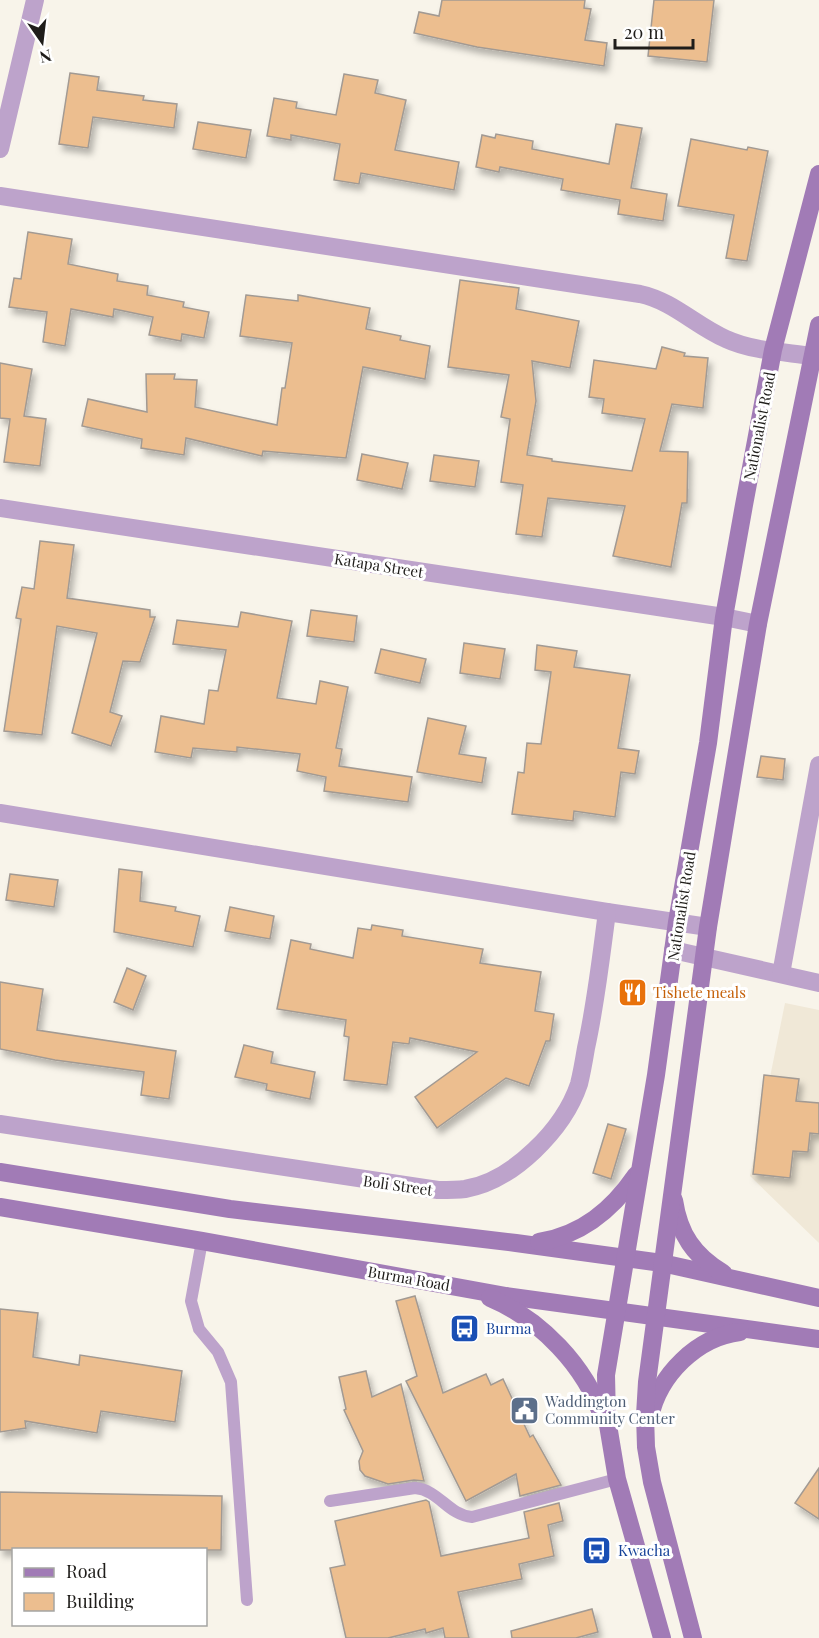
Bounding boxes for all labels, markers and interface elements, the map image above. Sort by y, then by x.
north arrow [12,12,72,72]
scale bar [615,12,693,50]
text: 20 m [624,20,664,44]
text: N [37,45,54,69]
street label: Nationalist Road [739,370,779,482]
street label: Katapa Street [333,548,426,582]
street label: Nationalist Road [662,850,700,962]
restaurant icon: Tishete meals [616,976,648,1008]
place label: Tishete meals [653,982,746,1002]
street label: Boli Street [362,1170,435,1200]
street label: Burma Road [366,1261,452,1295]
bus stop icon: Burma [449,1312,481,1344]
place label: Burma [486,1318,532,1338]
place label: Waddington Community Center [544,1391,675,1428]
public building icon: Waddington Community Center [508,1394,540,1426]
bus stop icon: Kwacha [581,1534,613,1566]
place label: Kwacha [618,1540,671,1560]
legend [12,1548,207,1626]
text: Road [66,1559,107,1583]
text: Building [66,1589,134,1613]

